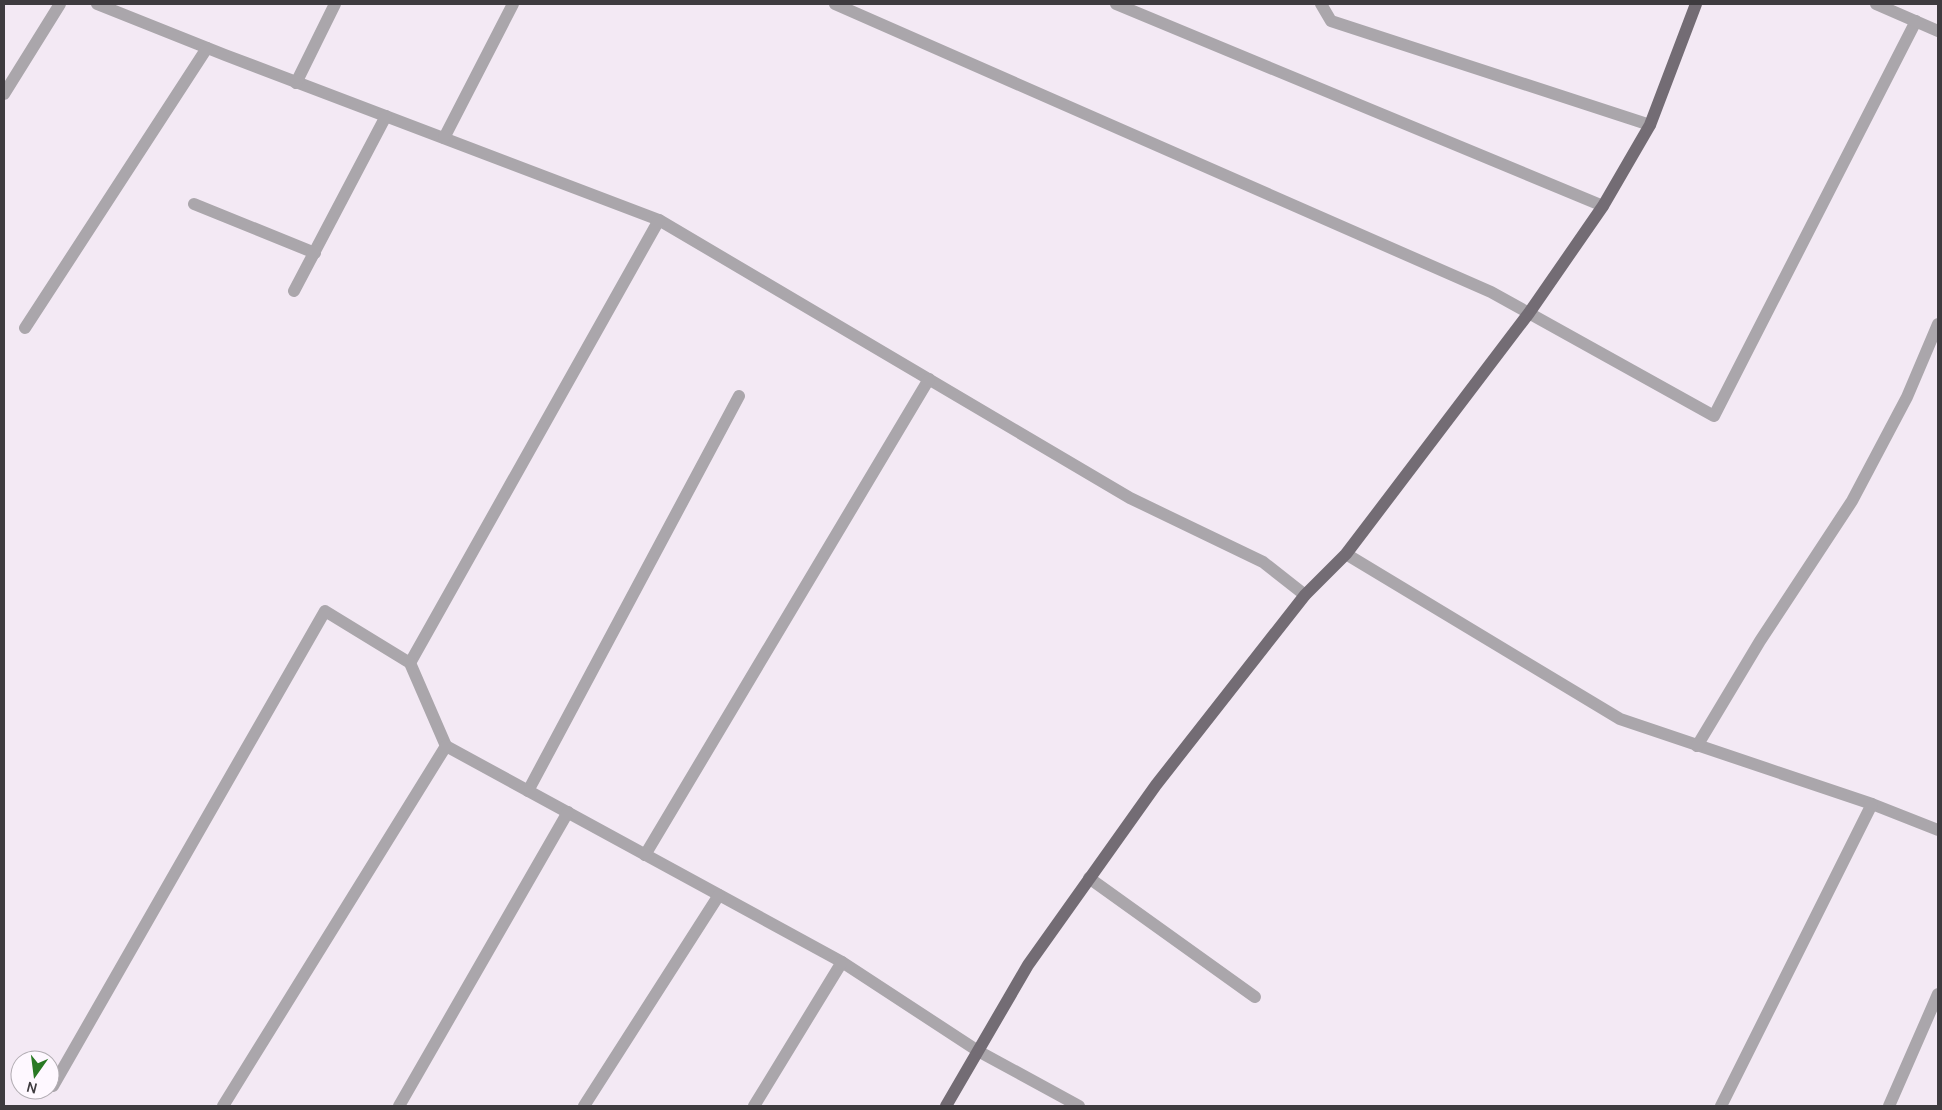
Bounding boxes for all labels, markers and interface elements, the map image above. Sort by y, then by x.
north arrow [10,1050,60,1100]
text: N [25,1078,39,1099]

